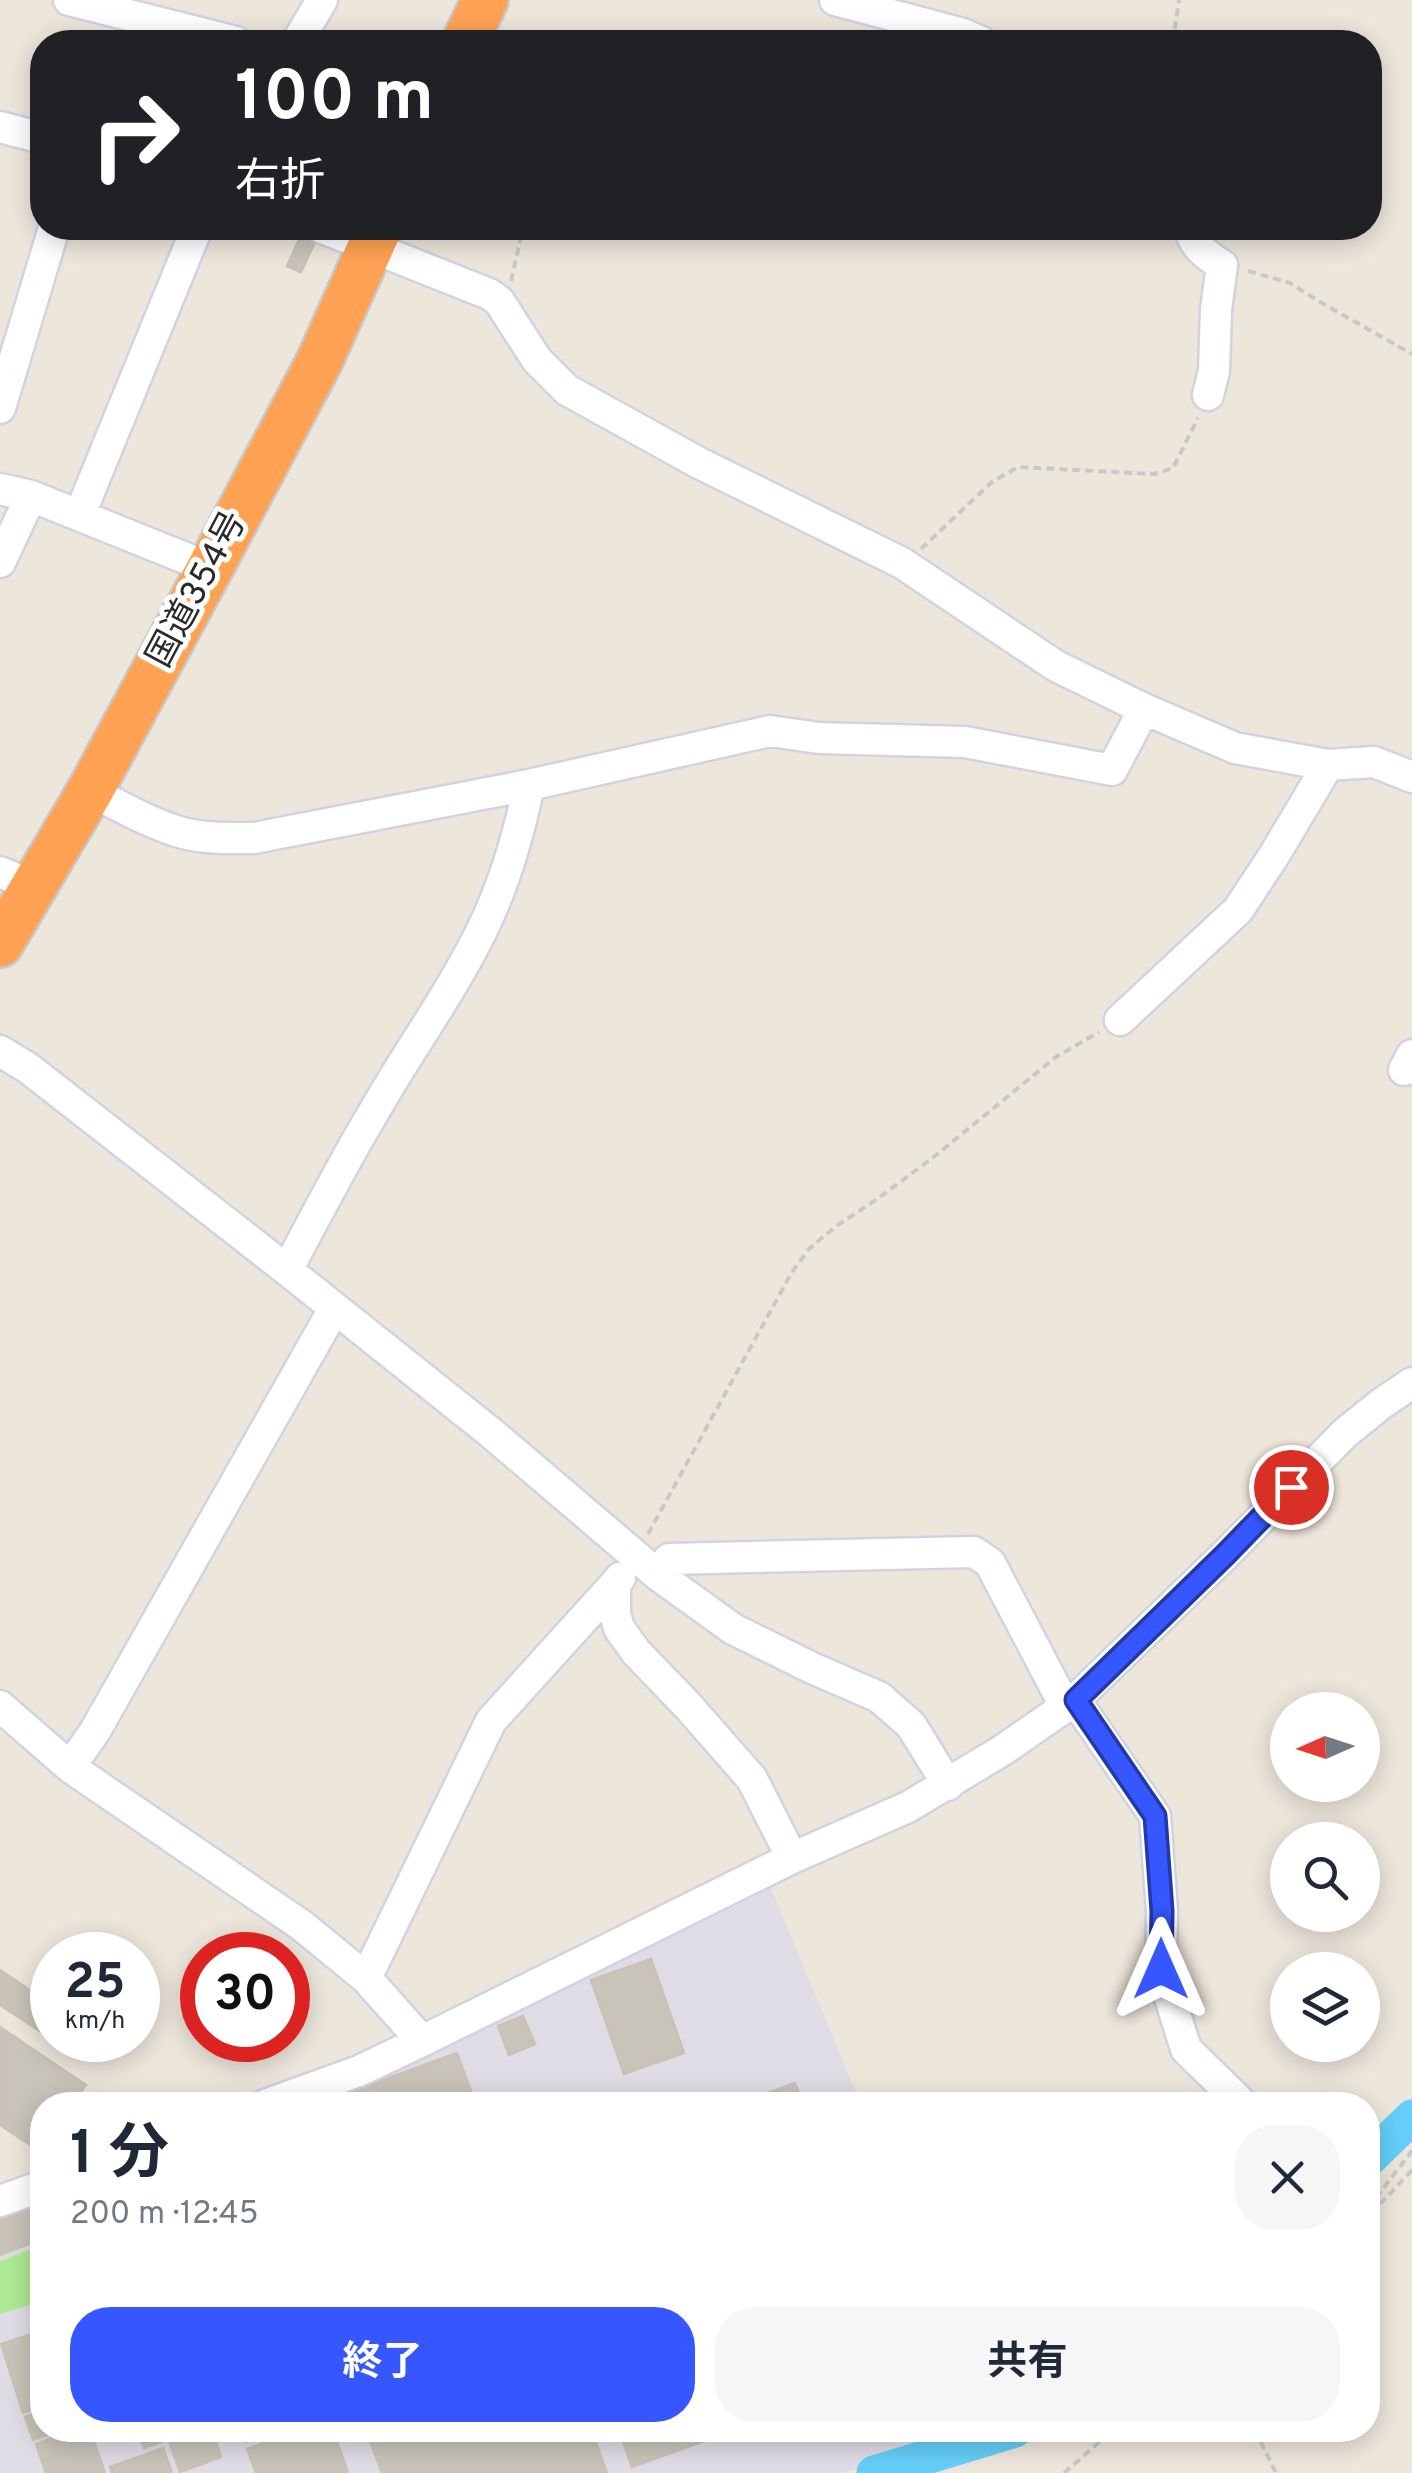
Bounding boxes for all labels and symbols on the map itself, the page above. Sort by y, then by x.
street label: 国道354号 [139,505,257,675]
pin [1249,1445,1334,1530]
north arrow [1270,1692,1380,1802]
position arrow [1109,1917,1213,2021]
speed limit sign: 30 [180,1932,310,2062]

